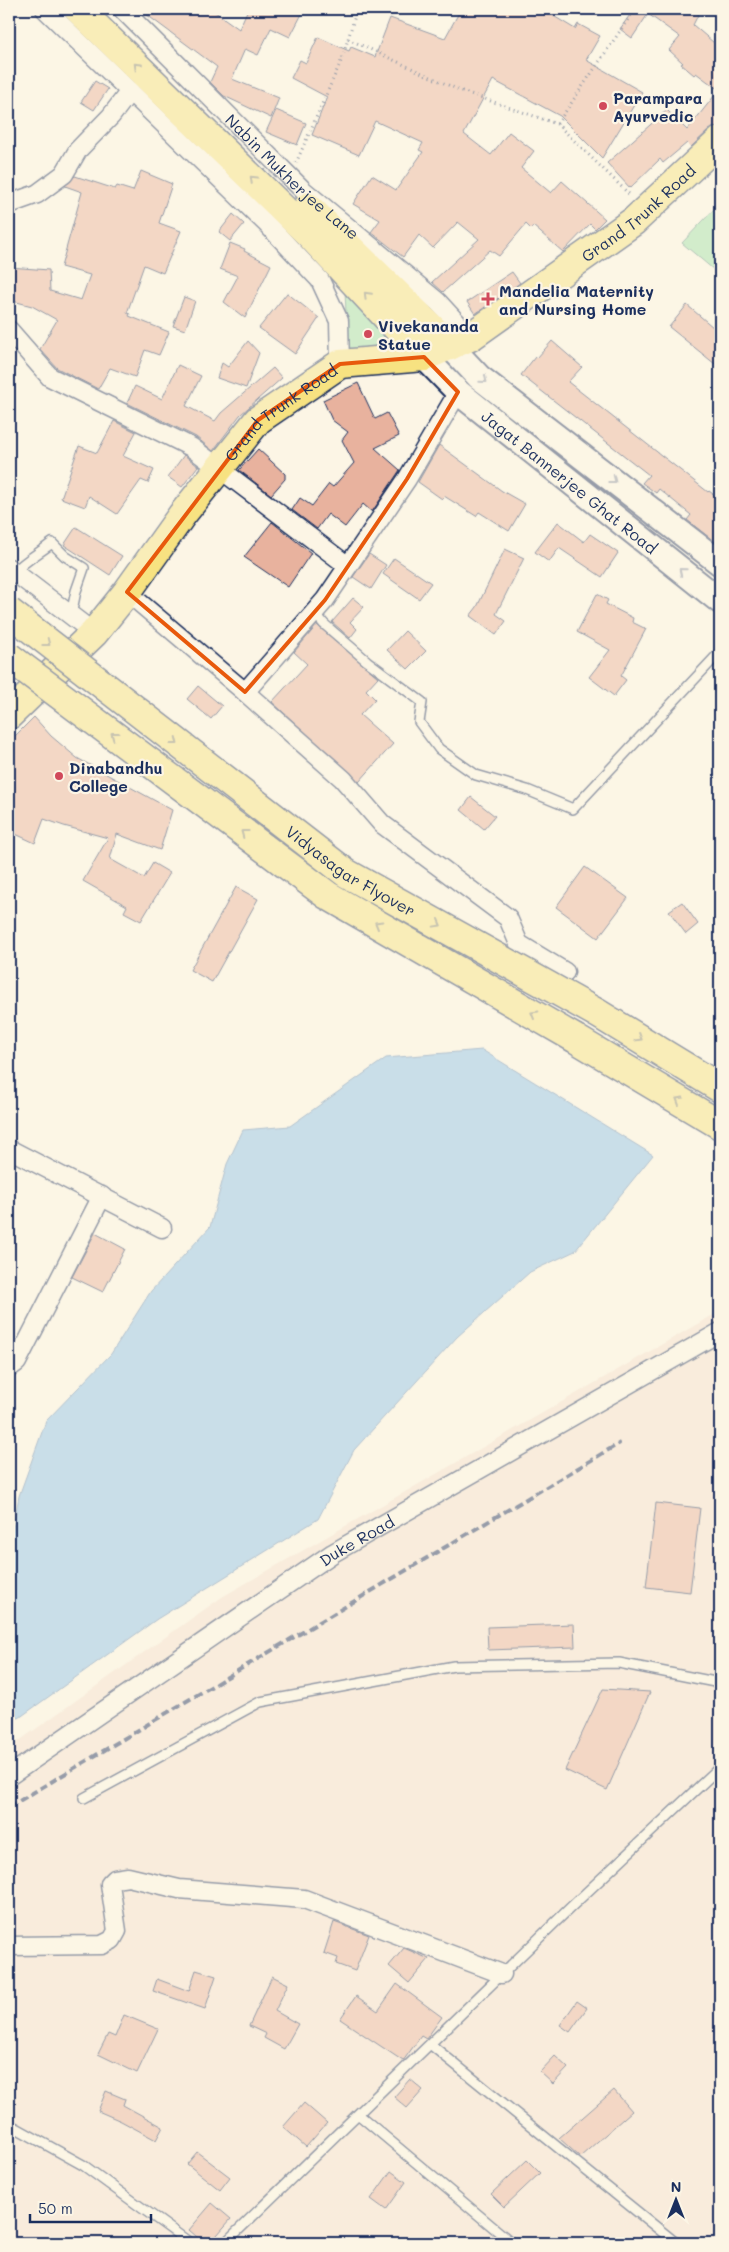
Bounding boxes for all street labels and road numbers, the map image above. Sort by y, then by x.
street label: Nabin Mukherjee Lane [222,109,364,243]
street label: Grand Trunk Road [577,159,699,266]
street label: Grand Trunk Road [219,359,341,465]
street label: Jagat Bannerjee Ghat Road [478,405,662,558]
street label: Vidyasagar Flyover [282,820,420,920]
street label: Duke Road [315,1510,397,1570]

